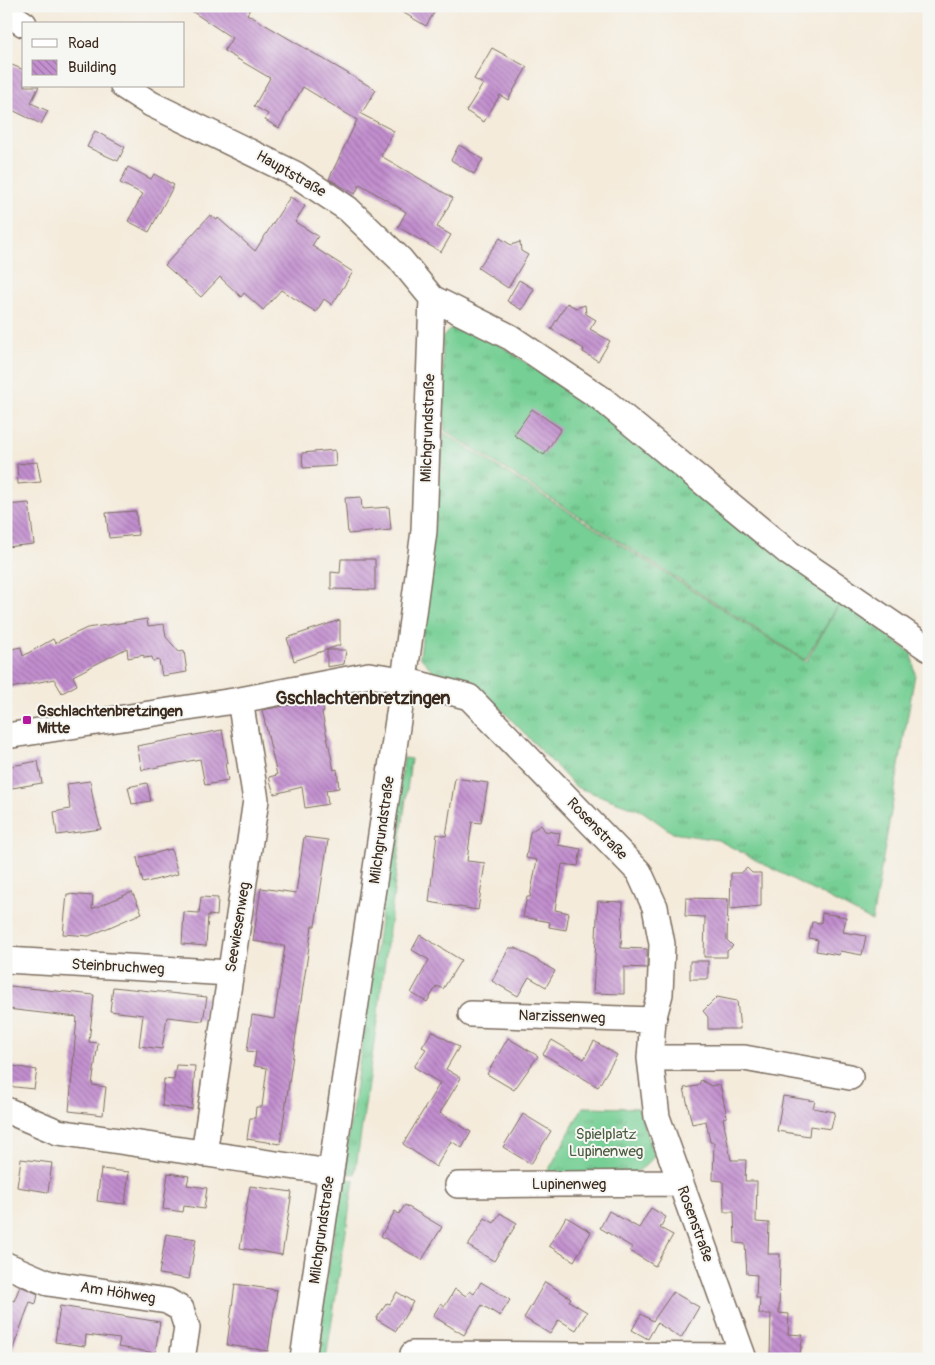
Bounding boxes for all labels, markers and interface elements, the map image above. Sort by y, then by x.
legend [22,22,185,88]
text: Road [68,34,99,53]
text: Building [68,58,116,77]
street label: Hauptstraße [253,146,330,202]
street label: Milchgrundstraße [417,373,439,483]
district label: Gschlachtenbretzingen [275,687,451,710]
place label: Gschlachtenbretzingen Mitte [37,702,183,738]
marker: Gschlachtenbretzingen Mitte [21,714,33,726]
street label: Milchgrundstraße [365,774,399,885]
street label: Rosenstraße [563,794,632,865]
street label: Seewiesenweg [221,881,255,973]
street label: Steinbruchweg [71,955,165,979]
street label: Narzissenweg [518,1006,606,1028]
park label: Spielplatz Lupinenweg [569,1125,643,1161]
street label: Milchgrundstraße [305,1174,339,1285]
street label: Lupinenweg [532,1175,606,1194]
street label: Rosenstraße [672,1183,718,1265]
street label: Am Höhweg [79,1278,157,1308]

